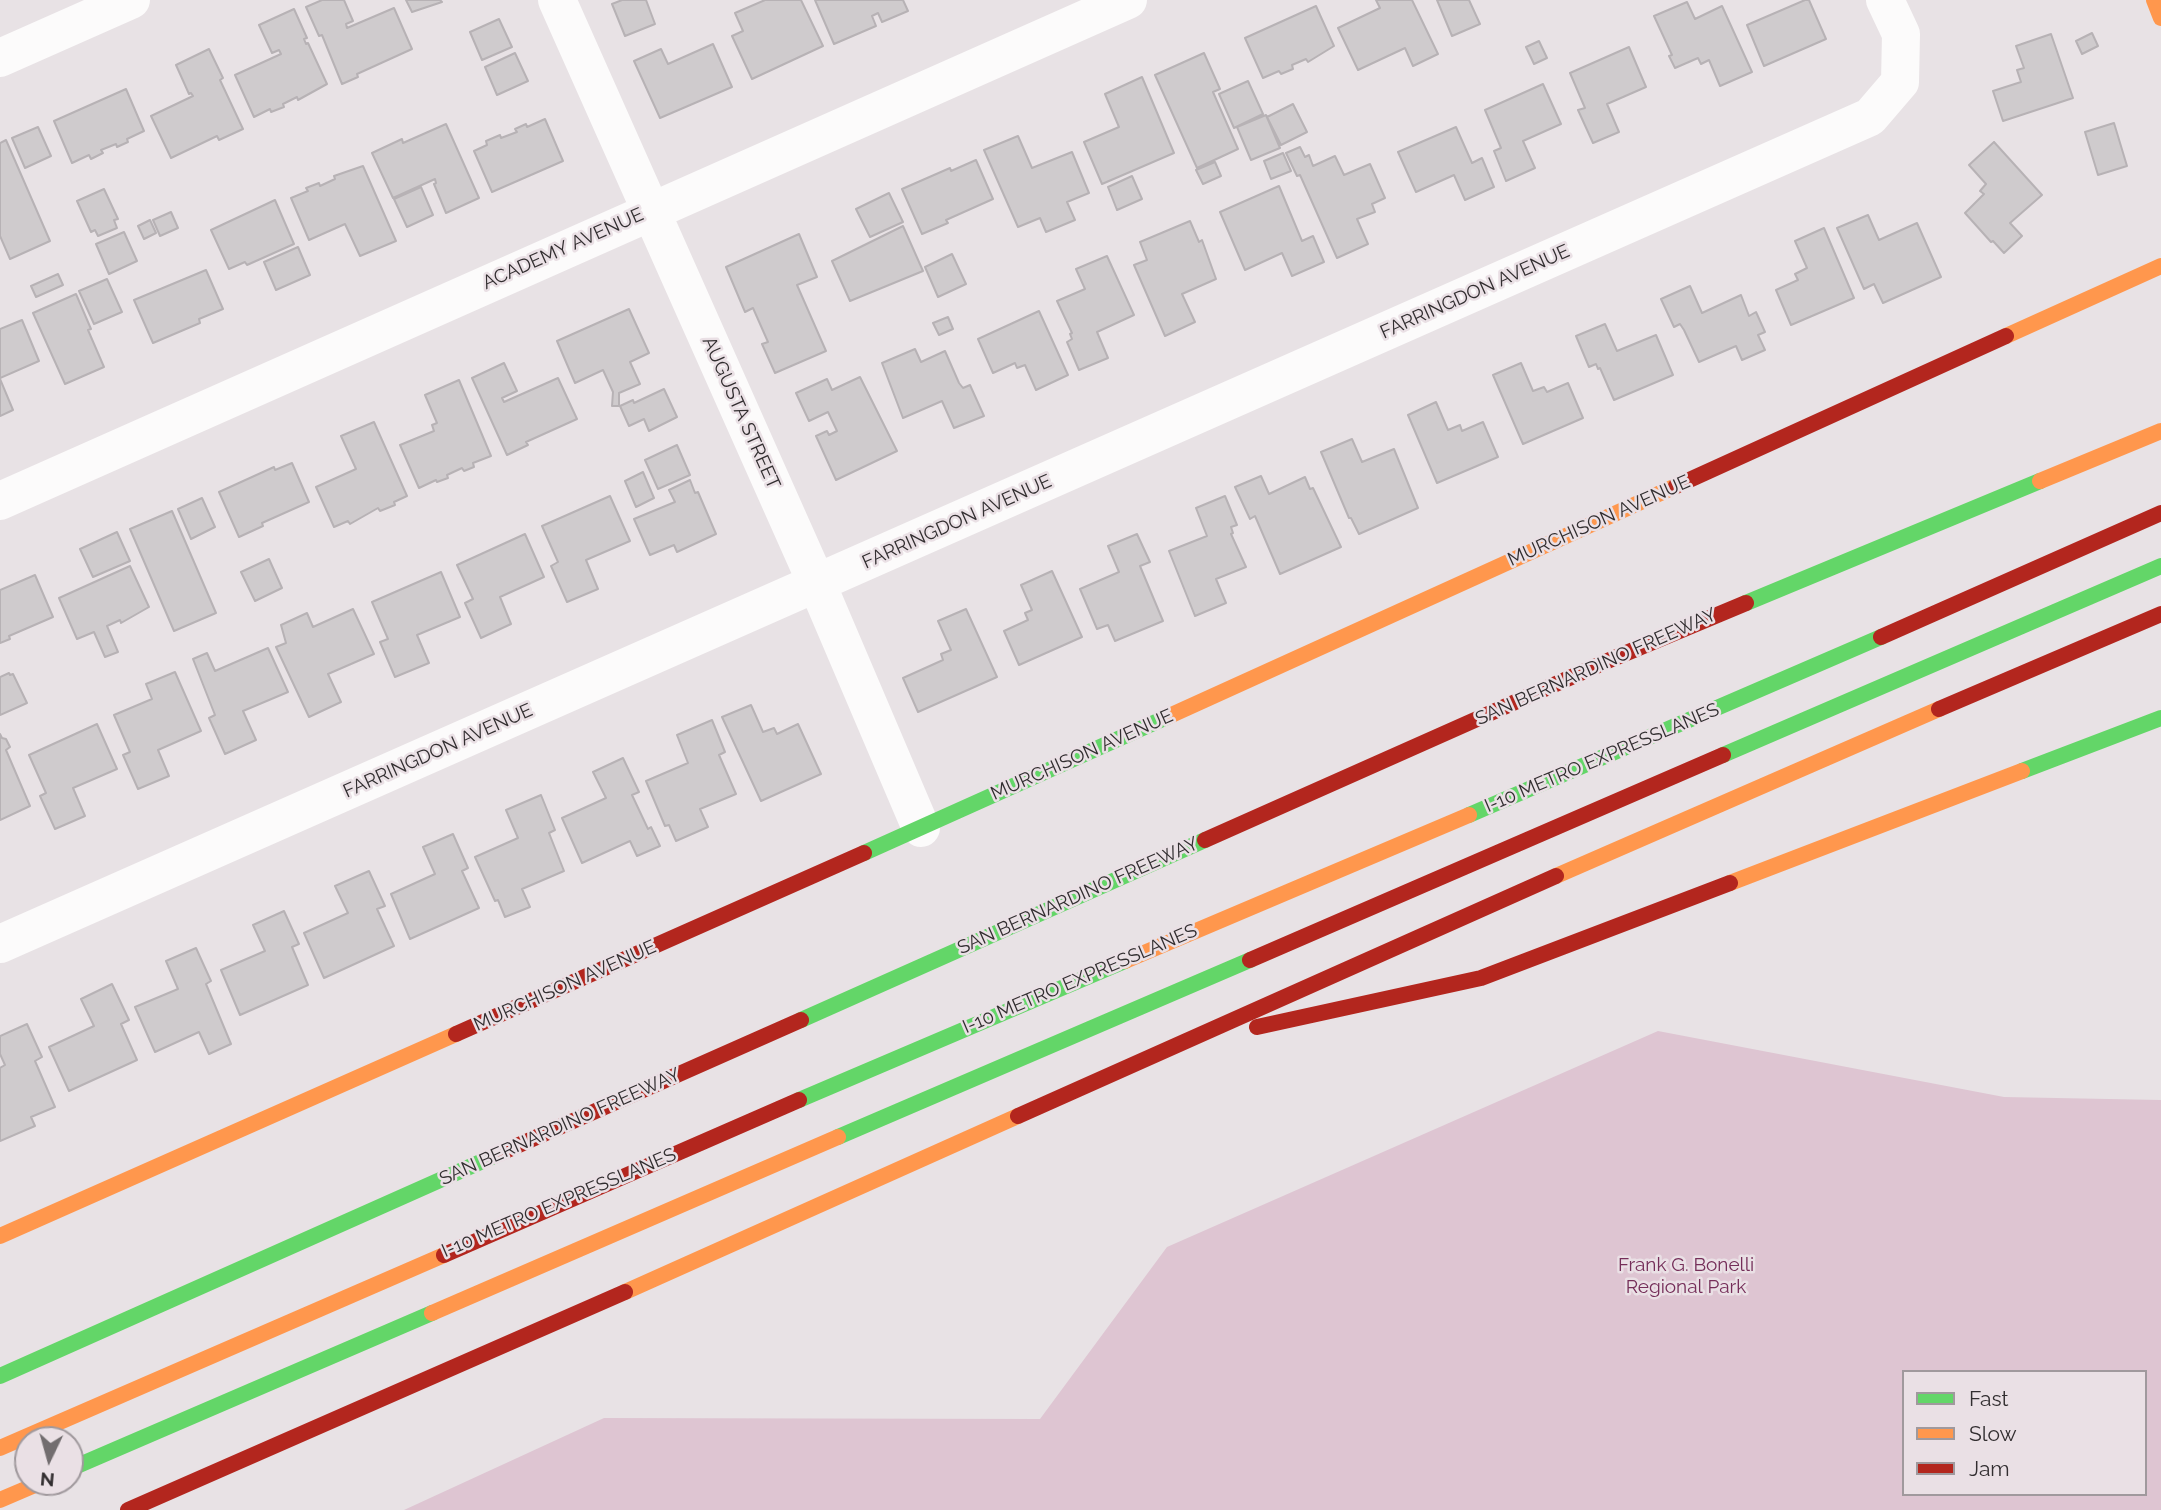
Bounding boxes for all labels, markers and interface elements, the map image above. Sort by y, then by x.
street label: ACADEMY AVENUE [479,203,647,295]
street label: FARRINGDON AVENUE [1377,240,1573,344]
street label: AUGUSTA STREET [697,333,785,493]
street label: FARRINGDON AVENUE [859,470,1055,574]
street label: MURCHISON AVENUE [1504,470,1694,572]
street label: SAN BERNARDINO FREEWAY [1472,603,1720,731]
street label: I-10 METRO EXPRESSLANES [1481,698,1723,818]
street label: FARRINGDON AVENUE [340,699,536,803]
street label: MURCHISON AVENUE [987,704,1177,806]
street label: SAN BERNARDINO FREEWAY [954,832,1202,960]
street label: I-10 METRO EXPRESSLANES [959,919,1201,1039]
street label: MURCHISON AVENUE [470,935,660,1037]
street label: SAN BERNARDINO FREEWAY [436,1063,684,1191]
street label: I-10 METRO EXPRESSLANES [438,1143,680,1263]
park label: Frank G. Bonelli Regional Park [1618,1254,1754,1298]
legend [1902,1370,2147,1496]
text: Fast [1969,1386,2009,1411]
text: Slow [1969,1421,2017,1446]
north arrow [14,1426,84,1496]
text: Jam [1969,1456,2010,1481]
text: N [39,1468,56,1492]

